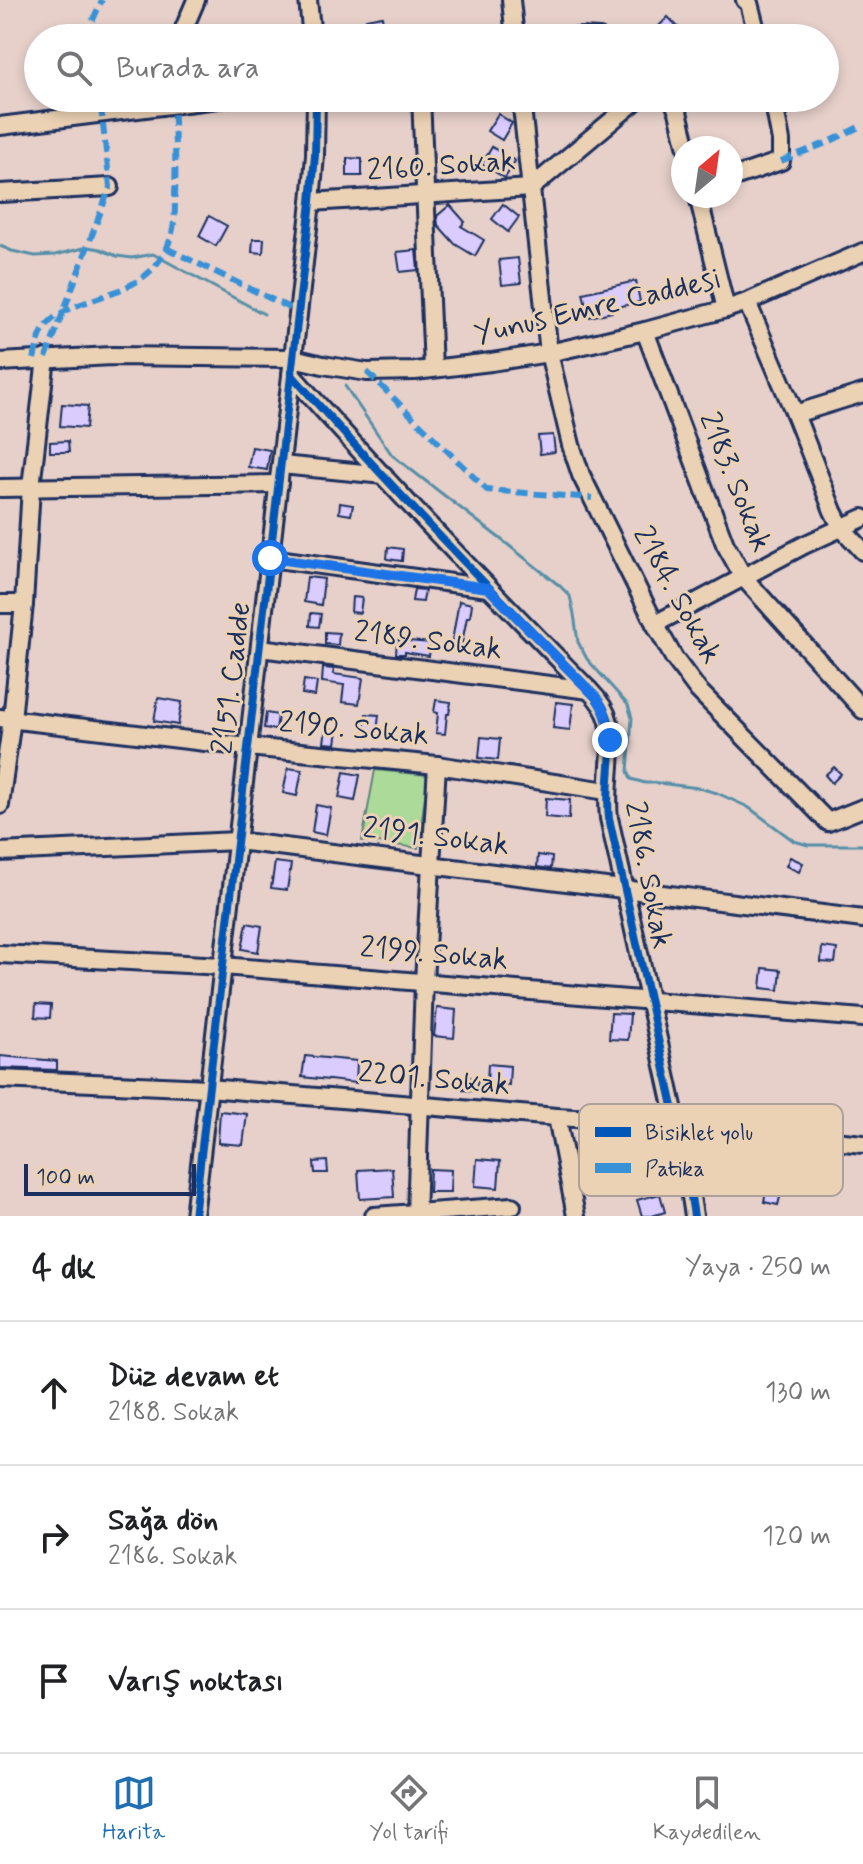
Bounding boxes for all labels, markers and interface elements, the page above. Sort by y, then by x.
search box [24,24,839,112]
icon: search [52,46,96,90]
text: Burada ara [116,49,259,88]
north arrow [671,136,743,208]
street label: 2160. Sokak [365,141,517,191]
street label: Yunus Emre Caddesi [470,260,726,354]
street label: 2183. Sokak [689,406,781,558]
street label: 2184. Sokak [623,519,731,671]
route start [252,540,288,576]
street label: 2151. Cadde [203,600,261,756]
street label: 2189. Sokak [352,613,504,669]
street label: 2190. Sokak [277,703,431,755]
route end [592,722,628,758]
street label: 2186. Sokak [615,798,681,952]
street label: 2191. Sokak [361,809,511,865]
street label: 2199. Sokak [358,928,510,980]
street label: 2201. Sokak [356,1053,512,1105]
legend [579,1104,843,1196]
text: Bisiklet yolu [645,1120,753,1148]
text: Patika [645,1156,705,1184]
scale bar [24,1160,196,1196]
text: 100 m [36,1164,95,1192]
text: 4 dk [32,1246,96,1291]
text: Yaya · 250 m [685,1251,831,1285]
text: Düz devam et [108,1357,279,1396]
icon: ahead [32,1371,76,1415]
text: 130 m [765,1376,831,1410]
text: 2188. Sokak [108,1396,239,1430]
text: Sağa dön [108,1501,218,1540]
icon: right [32,1515,76,1559]
text: 120 m [762,1520,831,1554]
text: 2186. Sokak [108,1540,237,1574]
icon: arrive [32,1659,76,1703]
text: Varış noktası [108,1662,284,1701]
tab: Harita [102,1771,165,1847]
tab: Yol tarifi [370,1771,448,1847]
tab: Kaydedilen [653,1771,761,1847]

